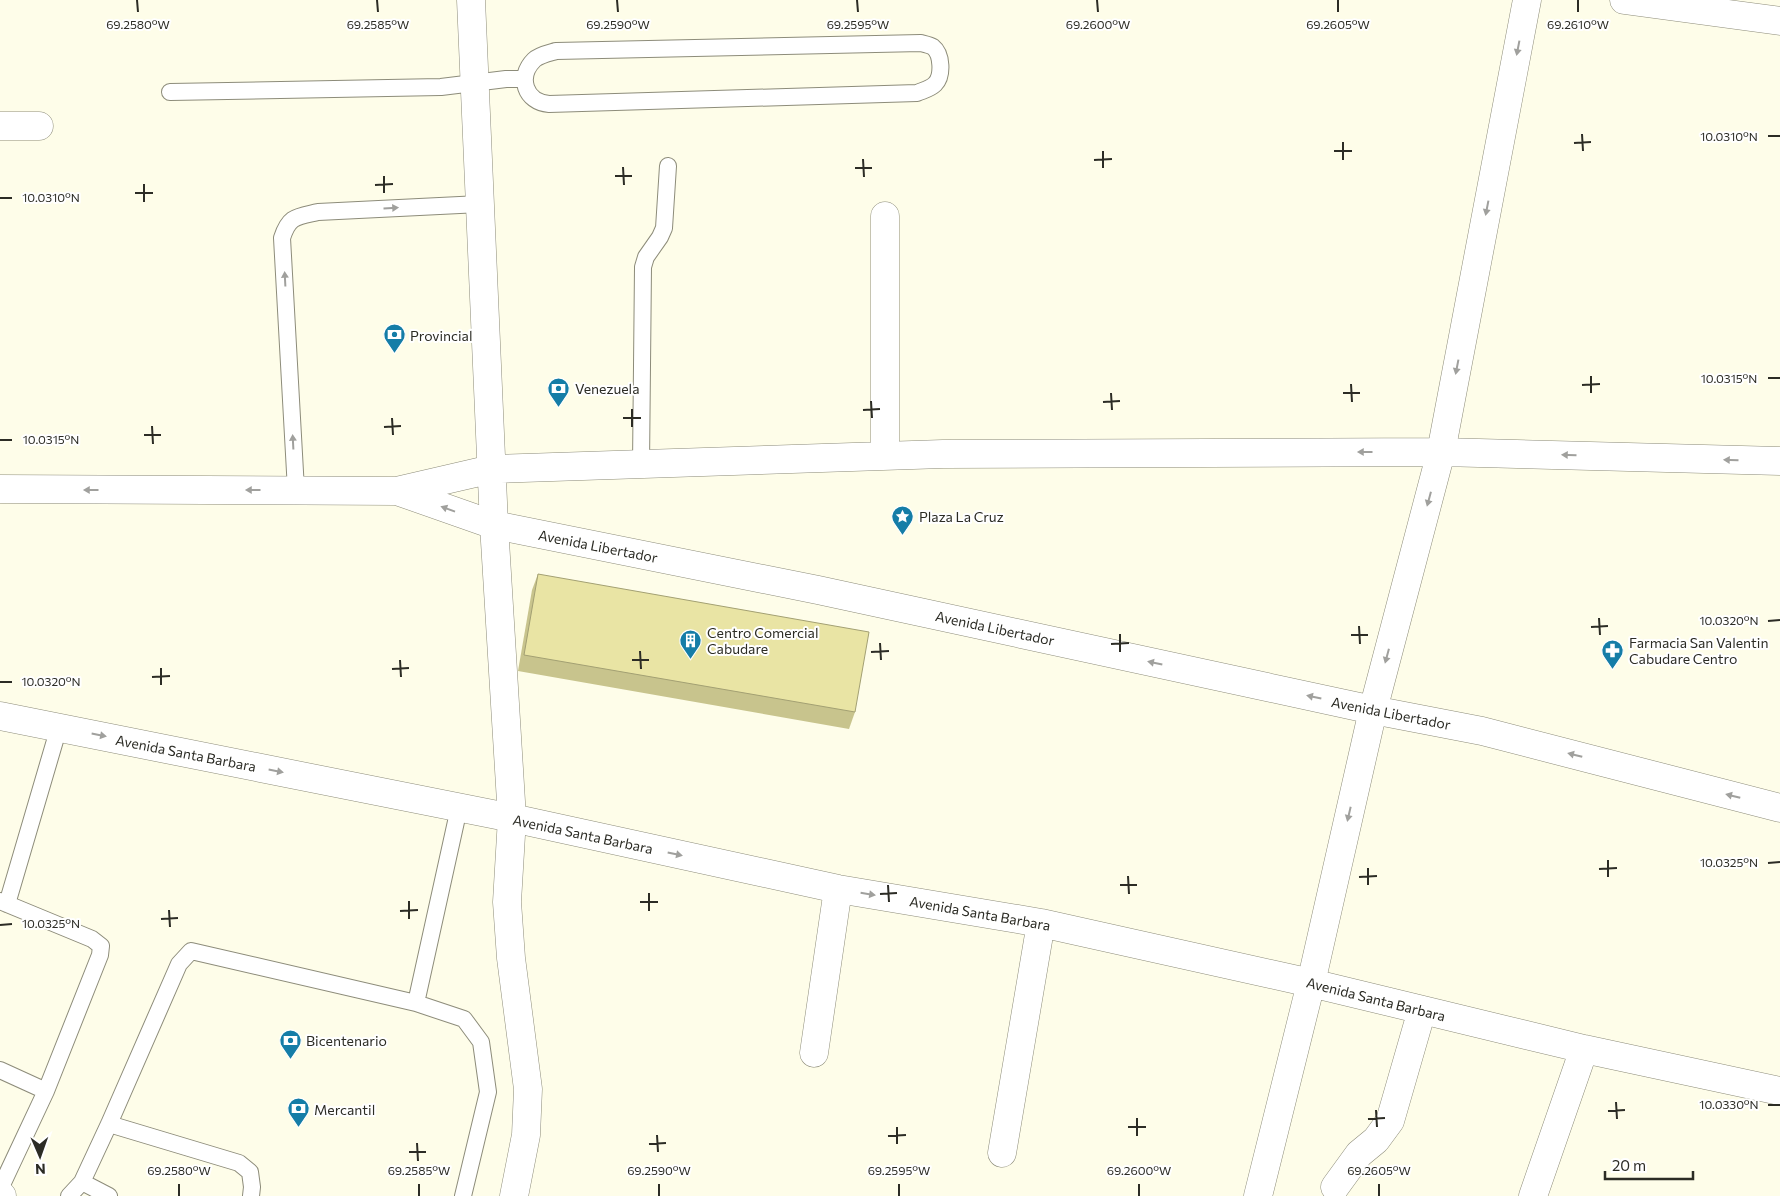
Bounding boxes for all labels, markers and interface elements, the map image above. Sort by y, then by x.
text: 69.2580°W [106,17,170,31]
text: 69.2585°W [347,17,409,31]
text: 69.2590°W [586,17,650,31]
text: 69.2595°W [827,17,889,31]
text: 69.2600°W [1066,17,1130,31]
text: 69.2605°W [1306,17,1370,31]
text: 69.2610°W [1547,17,1609,31]
one-way arrow [1513,40,1521,56]
text: 10.0310°N [1700,129,1758,143]
text: 10.0310°N [22,190,80,204]
one-way arrow [1483,200,1491,216]
one-way arrow [383,204,399,212]
one-way arrow [280,271,288,287]
bank icon: Provincial [382,323,406,354]
place label: Provincial [410,327,472,344]
one-way arrow [1453,360,1461,376]
text: 10.0315°N [1701,371,1757,385]
bank icon: Venezuela [547,376,571,407]
place label: Venezuela [575,380,639,397]
text: 10.0315°N [23,432,79,446]
one-way arrow [289,433,297,449]
one-way arrow [1357,448,1373,456]
one-way arrow [1561,451,1577,459]
one-way arrow [1723,455,1739,463]
one-way arrow [83,486,99,494]
one-way arrow [245,486,261,494]
one-way arrow [1424,491,1432,506]
place icon: Plaza La Cruz [891,504,915,535]
one-way arrow [440,505,455,513]
place label: Plaza La Cruz [919,508,1004,525]
street label: Avenida Libertador [537,526,659,566]
street label: Avenida Libertador [934,607,1056,649]
text: 10.0320°N [1699,613,1759,627]
place label: Centro Comercial Cabudare [707,624,818,657]
building icon: Centro Comercial Cabudare [679,628,703,659]
place label: Farmacia San Valentin Cabudare Centro [1629,634,1768,667]
pharmacy icon: Farmacia San Valentin Cabudare Centro [1601,638,1625,669]
one-way arrow [1383,649,1391,664]
one-way arrow [1148,659,1163,667]
text: 10.0320°N [21,674,81,688]
one-way arrow [1307,693,1322,701]
street label: Avenida Libertador [1330,693,1452,733]
street label: Avenida Santa Barbara [114,731,258,775]
one-way arrow [92,732,108,740]
one-way arrow [1568,751,1583,759]
one-way arrow [268,767,283,775]
one-way arrow [1725,791,1740,799]
one-way arrow [1345,807,1353,823]
street label: Avenida Santa Barbara [511,811,655,857]
one-way arrow [667,850,682,858]
text: 10.0325°N [1700,855,1758,869]
one-way arrow [860,891,876,899]
street label: Avenida Santa Barbara [908,892,1052,934]
text: 10.0325°N [22,916,80,930]
street label: Avenida Santa Barbara [1305,973,1447,1025]
bank icon: Bicentenario [278,1028,302,1059]
place label: Bicentenario [306,1032,387,1049]
bank icon: Mercantil [286,1097,310,1128]
text: 10.0330°N [1699,1097,1759,1111]
place label: Mercantil [314,1101,375,1118]
north arrow [15,1131,65,1181]
scale bar [1605,1148,1692,1180]
text: 20 m [1612,1156,1646,1174]
text: N [35,1161,46,1178]
text: 69.2580°W [147,1163,211,1177]
text: 69.2585°W [388,1163,450,1177]
text: 69.2590°W [627,1163,691,1177]
text: 69.2595°W [868,1163,930,1177]
text: 69.2600°W [1107,1163,1171,1177]
text: 69.2605°W [1347,1163,1411,1177]

